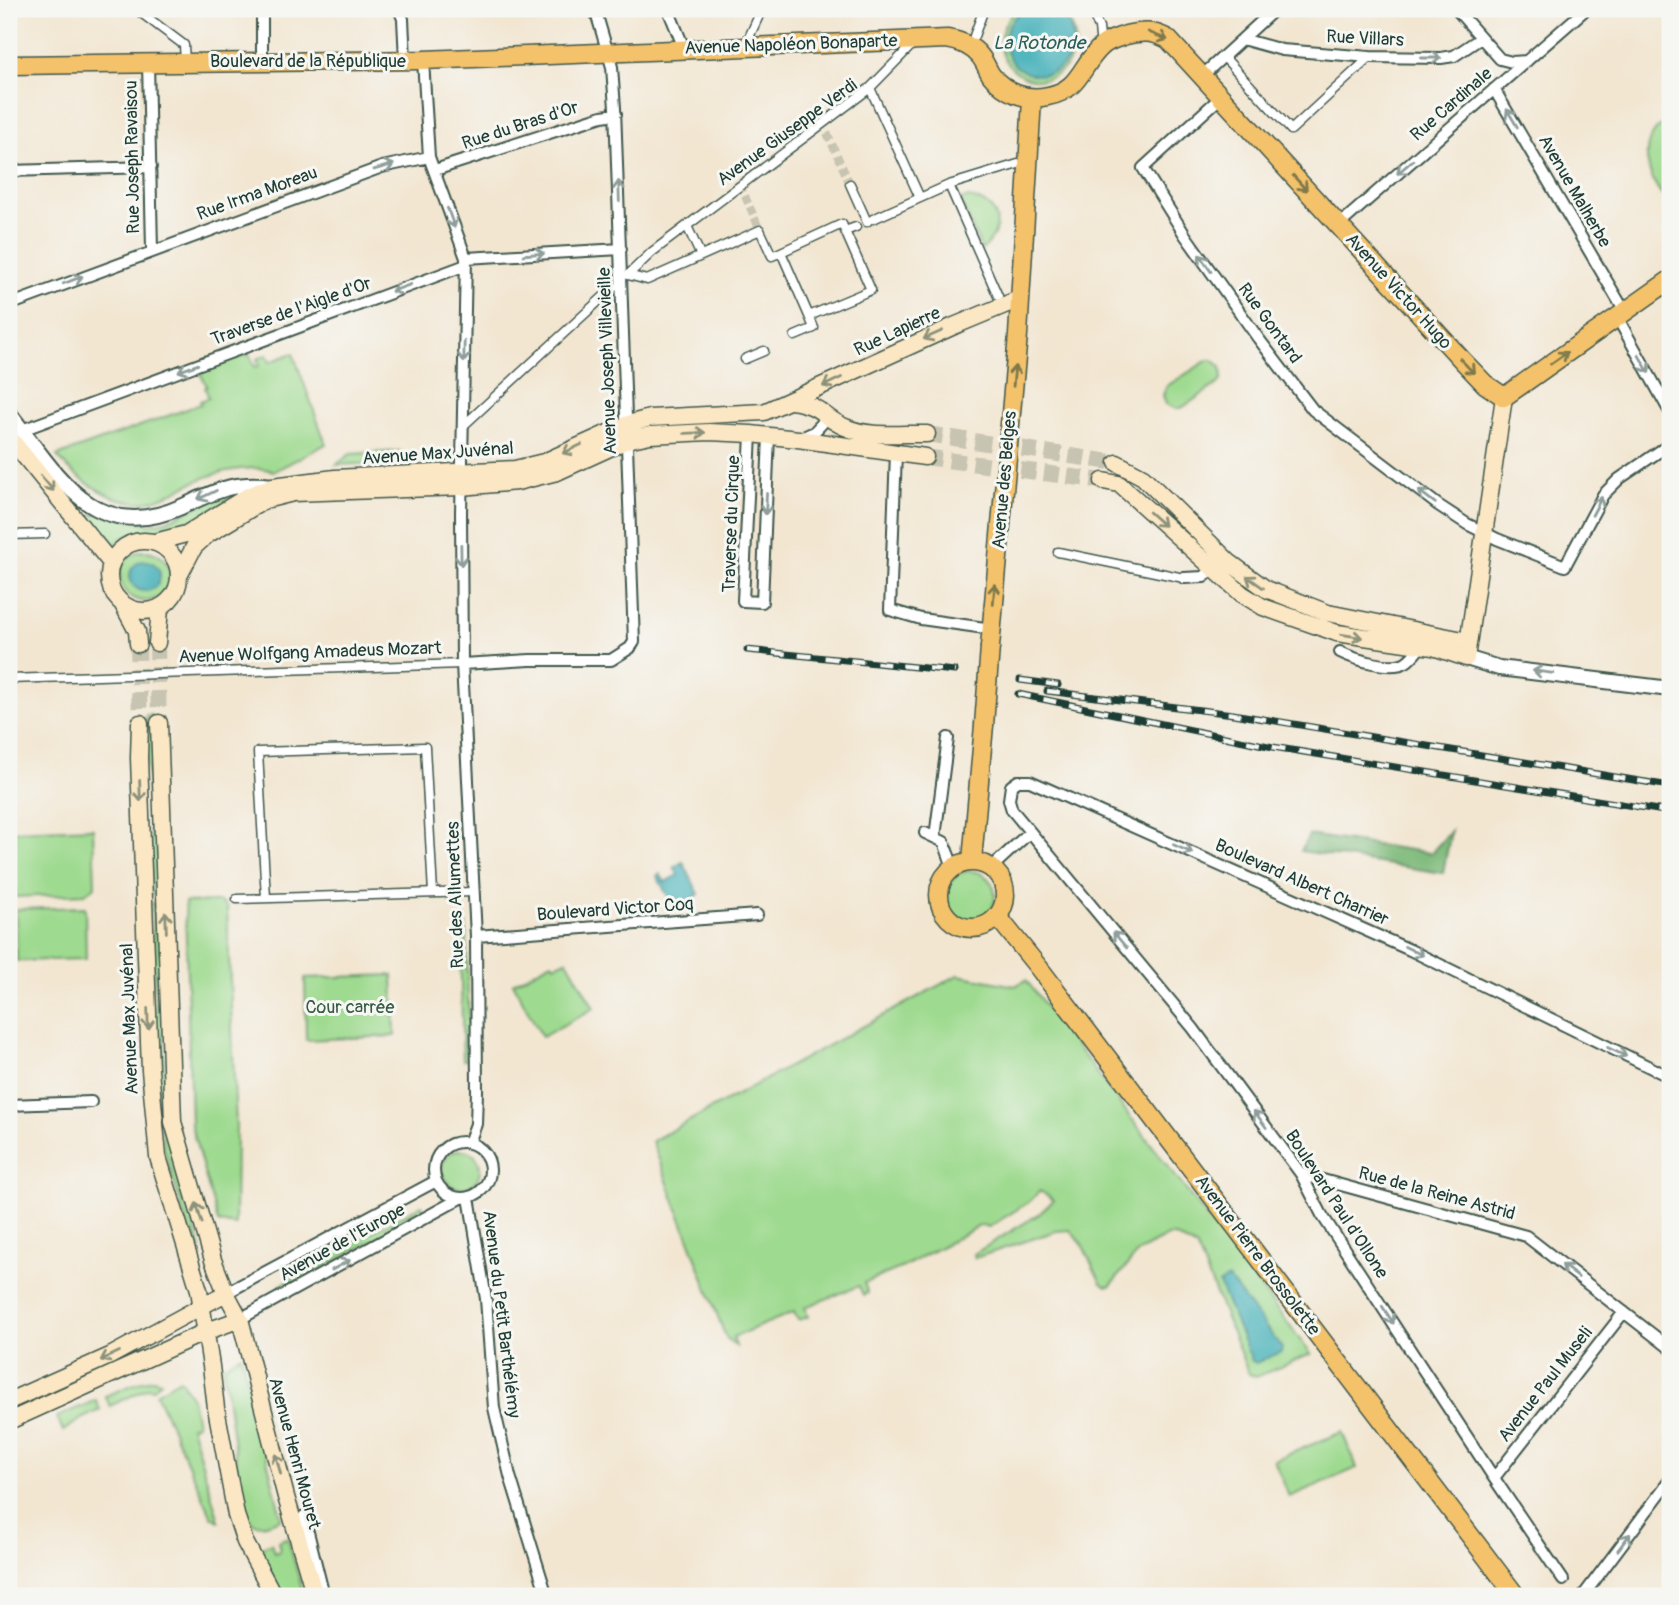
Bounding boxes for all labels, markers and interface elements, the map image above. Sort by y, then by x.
street label: Rue Villars [1326,25,1404,52]
street label: Avenue Napoléon Bonaparte [684,29,898,60]
one-way arrow [1147,30,1168,43]
water label: La Rotonde [993,31,1087,55]
street label: Boulevard de la République [210,50,406,73]
one-way arrow [1419,51,1442,65]
street label: Rue Cardinale [1406,62,1497,146]
street label: Avenue Giuseppe Verdi [713,74,862,191]
street label: Rue Joseph Ravaisou [120,80,145,234]
street label: Rue du Bras d'Or [459,96,582,155]
one-way arrow [1505,109,1519,129]
street label: Avenue Malherbe [1533,131,1616,252]
one-way arrow [1397,159,1415,175]
one-way arrow [372,160,395,173]
street label: Rue Irma Moreau [194,161,321,226]
one-way arrow [1292,174,1309,191]
one-way arrow [612,180,625,203]
one-way arrow [446,206,458,228]
street label: Avenue Victor Hugo [1340,228,1457,355]
one-way arrow [522,247,545,260]
one-way arrow [1198,254,1212,273]
street label: Avenue Joseph Villevieille [593,267,622,455]
street label: Traverse de l'Aigle d'Or [208,272,375,351]
one-way arrow [61,273,83,286]
street label: Rue Gontard [1233,278,1307,368]
one-way arrow [391,283,413,296]
street label: Rue Lapierre [850,301,944,361]
one-way arrow [923,329,945,342]
one-way arrow [457,340,471,363]
one-way arrow [1549,351,1568,365]
one-way arrow [1637,354,1651,374]
one-way arrow [1459,357,1476,374]
one-way arrow [178,362,199,375]
one-way arrow [1008,365,1021,388]
one-way arrow [822,376,843,389]
street label: Avenue des Belges [987,410,1022,550]
one-way arrow [683,426,706,439]
street label: Avenue Max Juvénal [362,437,514,470]
one-way arrow [562,443,583,456]
street label: Traverse du Cirque [718,455,745,593]
one-way arrow [40,474,55,492]
one-way arrow [197,488,218,502]
one-way arrow [1418,489,1437,504]
one-way arrow [760,492,773,515]
one-way arrow [1591,496,1604,517]
one-way arrow [1148,510,1165,527]
one-way arrow [454,543,468,566]
one-way arrow [1246,575,1265,589]
one-way arrow [988,584,1001,606]
one-way arrow [1340,630,1362,643]
street label: Avenue Wolfgang Amadeus Mozart [178,636,443,669]
one-way arrow [1533,666,1555,679]
one-way arrow [134,780,147,803]
street label: Rue des Allumettes [441,821,470,969]
street label: Boulevard Albert Charrier [1211,834,1393,931]
one-way arrow [1172,843,1194,856]
street label: Boulevard Victor Coq [536,893,695,926]
one-way arrow [160,910,173,933]
one-way arrow [1112,931,1128,949]
street label: Avenue Max Juvénal [115,943,144,1095]
one-way arrow [1403,945,1424,959]
park label: Cour carrée [306,996,395,1019]
one-way arrow [141,1007,155,1030]
one-way arrow [1606,1046,1627,1060]
one-way arrow [1253,1110,1267,1129]
street label: Boulevard Paul d'Ollone [1280,1126,1393,1283]
street label: Rue de la Reine Astrid [1356,1161,1518,1225]
street label: Avenue Pierre Brossolette [1190,1171,1325,1340]
street label: Avenue de l'Europe [275,1198,409,1287]
one-way arrow [191,1202,204,1224]
street label: Avenue du Petit Barthélémy [477,1209,526,1420]
one-way arrow [330,1258,350,1272]
one-way arrow [1562,1263,1580,1278]
one-way arrow [1380,1305,1395,1324]
street label: Avenue Paul Museli [1493,1322,1598,1447]
one-way arrow [100,1349,121,1363]
street label: Avenue Henri Mouret [263,1375,326,1532]
one-way arrow [270,1453,283,1475]
one-way arrow [1617,1533,1631,1552]

